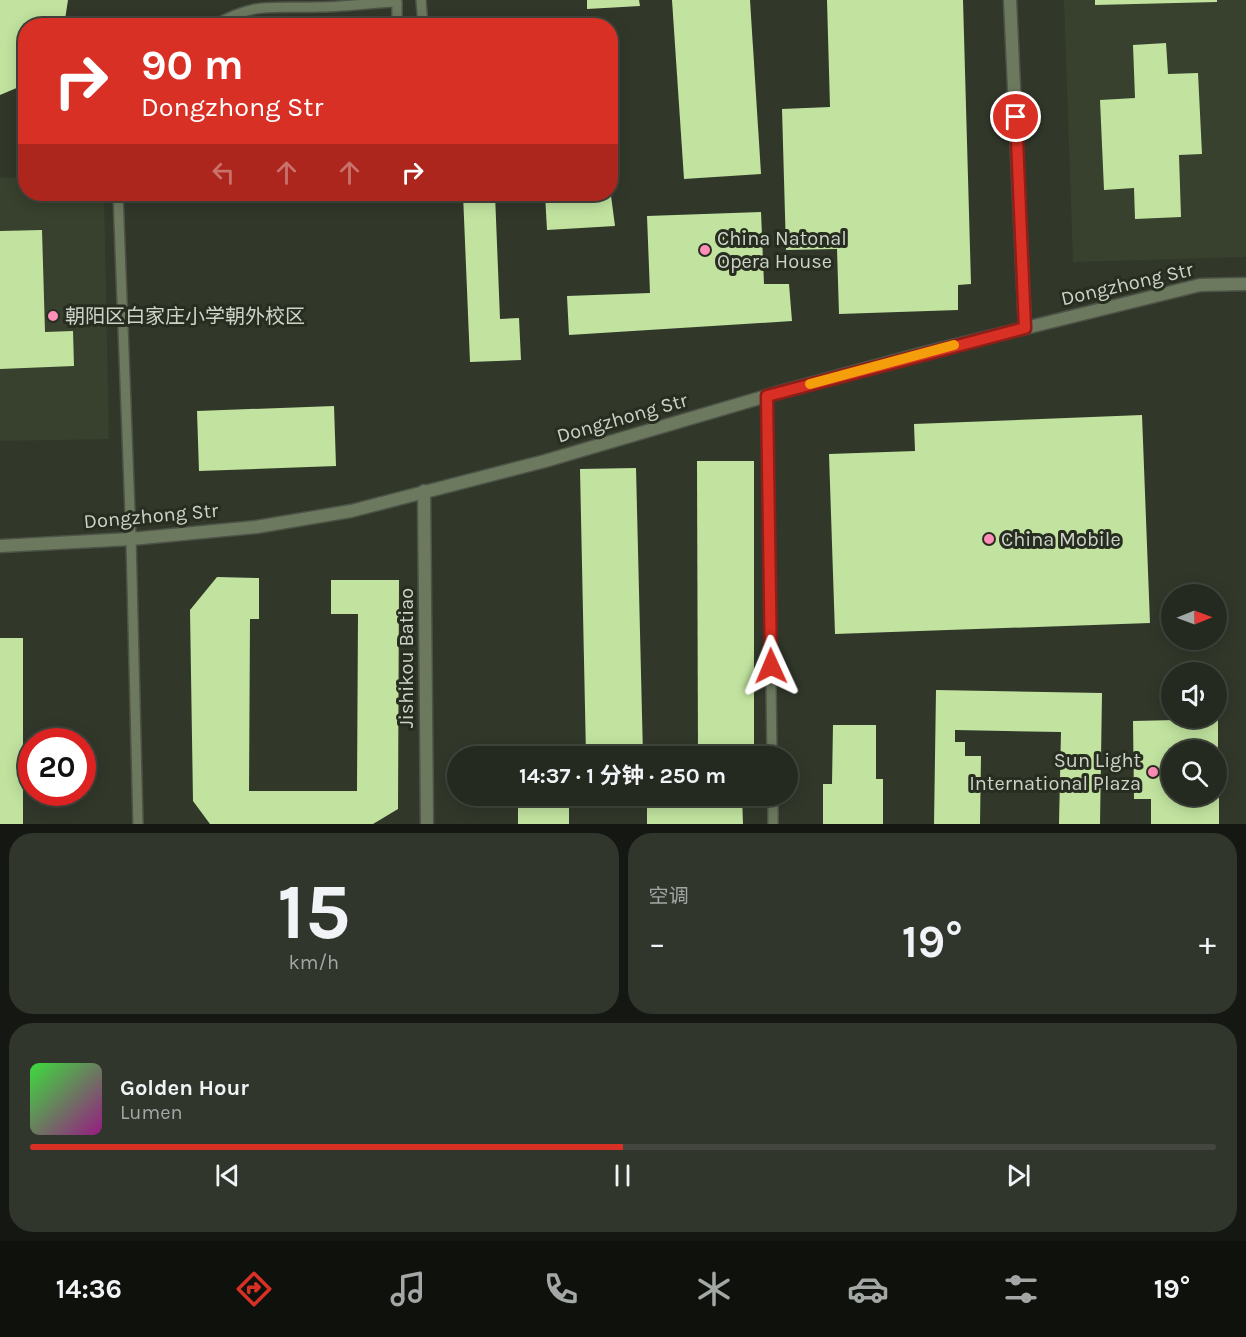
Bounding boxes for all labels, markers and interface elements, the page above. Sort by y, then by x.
text: 90 m [141,40,244,90]
icon: right [42,42,120,120]
text: Dongzhong Str [141,91,323,123]
pin [990,91,1041,142]
icon: arrive [999,100,1032,133]
icon: left [207,156,240,189]
icon: ahead [270,156,303,189]
icon: ahead [333,156,366,189]
icon: right [396,156,429,189]
place label: China Natonal Opera House [717,227,847,273]
marker: China Natonal Opera House [698,243,712,257]
street label: Dongzhong Str [1059,257,1196,310]
place label: 朝阳区白家庄小学朝外校区 [65,305,305,328]
marker: 朝阳区白家庄小学朝外校区 [46,309,60,323]
street label: Dongzhong Str [554,388,691,448]
street label: Dongzhong Str [83,499,220,533]
place label: China Mobile [1001,528,1121,551]
marker: China Mobile [982,532,996,546]
north arrow [1161,584,1227,650]
map controls [1161,584,1227,806]
street label: Jishikou Batiao [395,588,418,728]
position arrow [739,634,803,698]
button: sound [1161,662,1227,728]
speed limit sign: 20 [18,728,96,806]
button: search [1161,740,1227,806]
place label: Sun Light International Plaza [969,749,1141,795]
text: 14:37 · 1 分钟 · 250 m [519,763,726,789]
marker: Sun Light International Plaza [1146,765,1160,779]
text: 15 [277,866,350,958]
text: 空调 [649,885,689,908]
text: 19° [902,916,963,968]
text: − [649,924,666,962]
text: + [1199,924,1216,962]
text: km/h [288,951,339,974]
text: Golden Hour [120,1075,249,1101]
text: Lumen [120,1101,183,1124]
icon: previous [211,1159,244,1192]
icon: pause [606,1159,639,1192]
icon: next [1002,1159,1035,1192]
icon: directions [233,1268,275,1310]
icon: music [387,1268,429,1310]
icon: phone [540,1268,582,1310]
icon: climate [693,1268,735,1310]
icon: car [847,1268,889,1310]
icon: filters [1000,1268,1042,1310]
text: 14:36 [56,1273,122,1305]
text: 19° [1154,1273,1190,1305]

